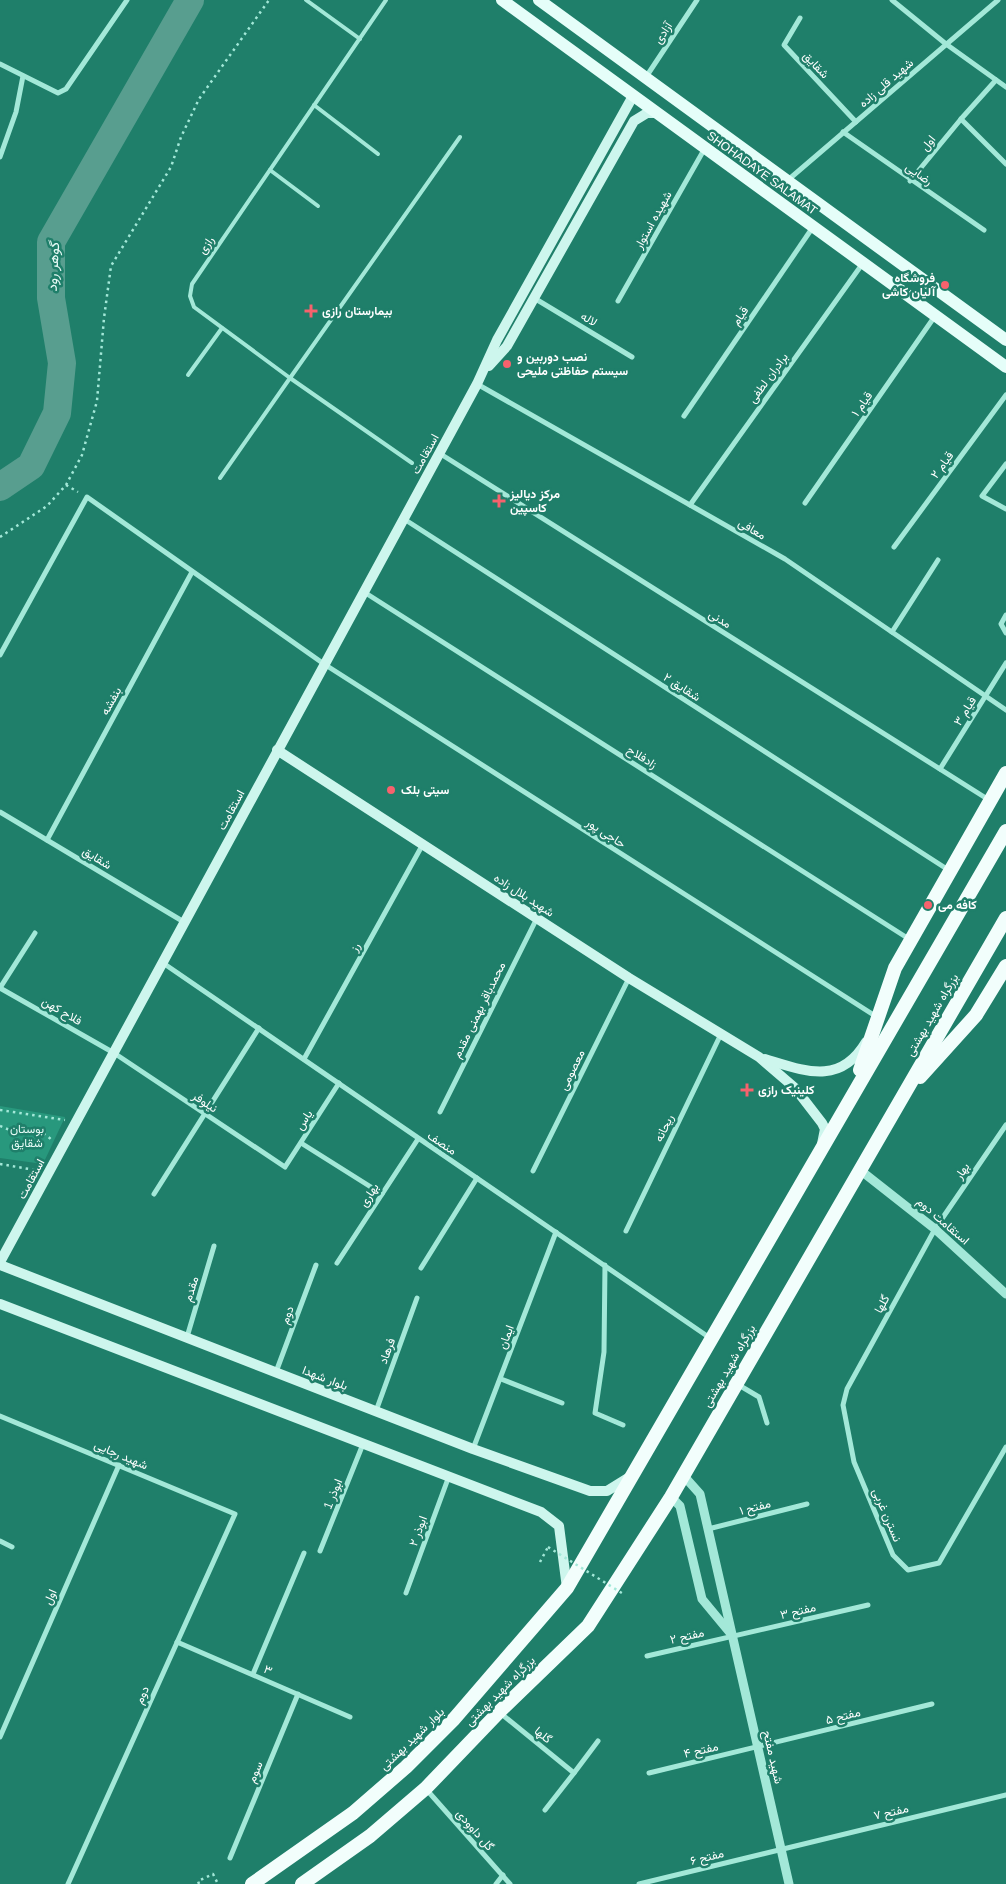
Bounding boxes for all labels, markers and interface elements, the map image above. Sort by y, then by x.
street label: آزادی [651,18,677,47]
street label: شقایق [799,49,832,82]
street label: شهید قلی زاده [856,56,917,111]
street label: SHOHADAYE SALAMAT [704,128,820,218]
street label: اول [918,132,939,154]
street label: رضایی [902,160,935,189]
street label: شهیده استوار [631,189,675,253]
street label: رازی [195,233,218,257]
water label: گوهر رود [44,239,63,292]
place label: فروشگاه آلیان کاشی [882,271,936,299]
marker: فروشگاه آلیان کاشی [939,279,951,291]
marker: بیمارستان رازی [304,304,318,318]
place label: بیمارستان رازی [322,304,393,319]
street label: قیام [729,304,752,329]
street label: لاله [578,309,600,329]
place label: نصب دوربین و سیستم حفاظتی ملیحی [517,350,629,379]
street label: برادران لطفی [745,350,792,406]
marker: نصب دوربین و سیستم حفاظتی ملیحی [501,358,513,370]
street label: قیام ۱ [849,389,876,420]
street label: استقامت [408,432,442,476]
street label: قیام ۲ [928,449,957,482]
place label: مرکز دیالیز کاسپین [509,487,560,516]
marker: مرکز دیالیز کاسپین [492,494,506,508]
street label: معافی [735,516,768,543]
street label: مدنی [706,607,734,632]
street label: شقایق ۲ [660,670,703,705]
street label: بنفشه [98,685,124,717]
street label: قیام ۳ [951,694,980,729]
street label: زادفلاح [623,742,660,773]
place label: سیتی بلک [401,783,450,797]
marker: سیتی بلک [385,784,397,796]
street label: استقامت [215,788,247,832]
street label: حاجی پور [582,815,628,852]
street label: شقایق [79,844,114,873]
street label: شهید بلال زاده [491,870,557,920]
place label: کافه می [938,898,977,912]
marker: کافه می [922,899,934,911]
street label: رز [346,940,364,955]
street label: محمدباقر بهمنی مقدم [450,960,509,1061]
street label: بزرگراه شهید بهشتی [903,971,962,1059]
street label: فلاح کهن [38,994,85,1030]
street label: معصومی [556,1047,589,1093]
marker: کلینیک رازی [740,1083,754,1097]
place label: کلینیک رازی [758,1083,815,1098]
street label: نیلوفر [188,1088,220,1116]
street label: یاس [292,1107,317,1133]
street label: ریحانه [651,1112,678,1144]
park label: بوستان شقایق [10,1122,44,1151]
street label: منصف [425,1128,459,1158]
street label: استقامت [15,1157,47,1201]
street label: بهار [951,1160,973,1183]
street label: بهاری [356,1181,383,1210]
street label: استقامت دوم [913,1194,972,1248]
street label: مقدم [181,1275,202,1304]
street label: گلها [871,1293,893,1316]
street label: دوم [277,1304,298,1326]
street label: بزرگراه شهید بهشتی [700,1322,759,1410]
street label: ایمان [495,1323,517,1351]
street label: فرهاد [376,1336,399,1366]
street label: بلوار شهدا [300,1363,350,1394]
street label: شهید رجایی [92,1437,150,1474]
street label: ابوذر 1 [321,1477,346,1512]
street label: نسترن غربی [869,1486,905,1544]
street label: مفتح ۱ [738,1496,773,1520]
street label: ابوذر ۲ [406,1514,431,1548]
street label: اول [40,1587,61,1607]
street label: مفتح ۳ [779,1600,818,1624]
street label: مفتح ۲ [669,1625,706,1649]
street label: بزرگراه شهید بهشتی [462,1653,539,1730]
street label: ۳ [262,1662,275,1678]
street label: دوم [132,1684,153,1707]
street label: بلوار شهید بهشتی [377,1705,448,1774]
street label: مفتح ۵ [824,1705,862,1729]
street label: گلها [531,1724,555,1747]
street label: شهید مفتح [758,1729,786,1786]
street label: مفتح ۴ [682,1739,720,1763]
street label: سوم [244,1759,267,1785]
street label: مفتح ۷ [872,1801,910,1825]
street label: گل داوودی [453,1806,497,1854]
street label: مفتح ۶ [689,1846,726,1870]

